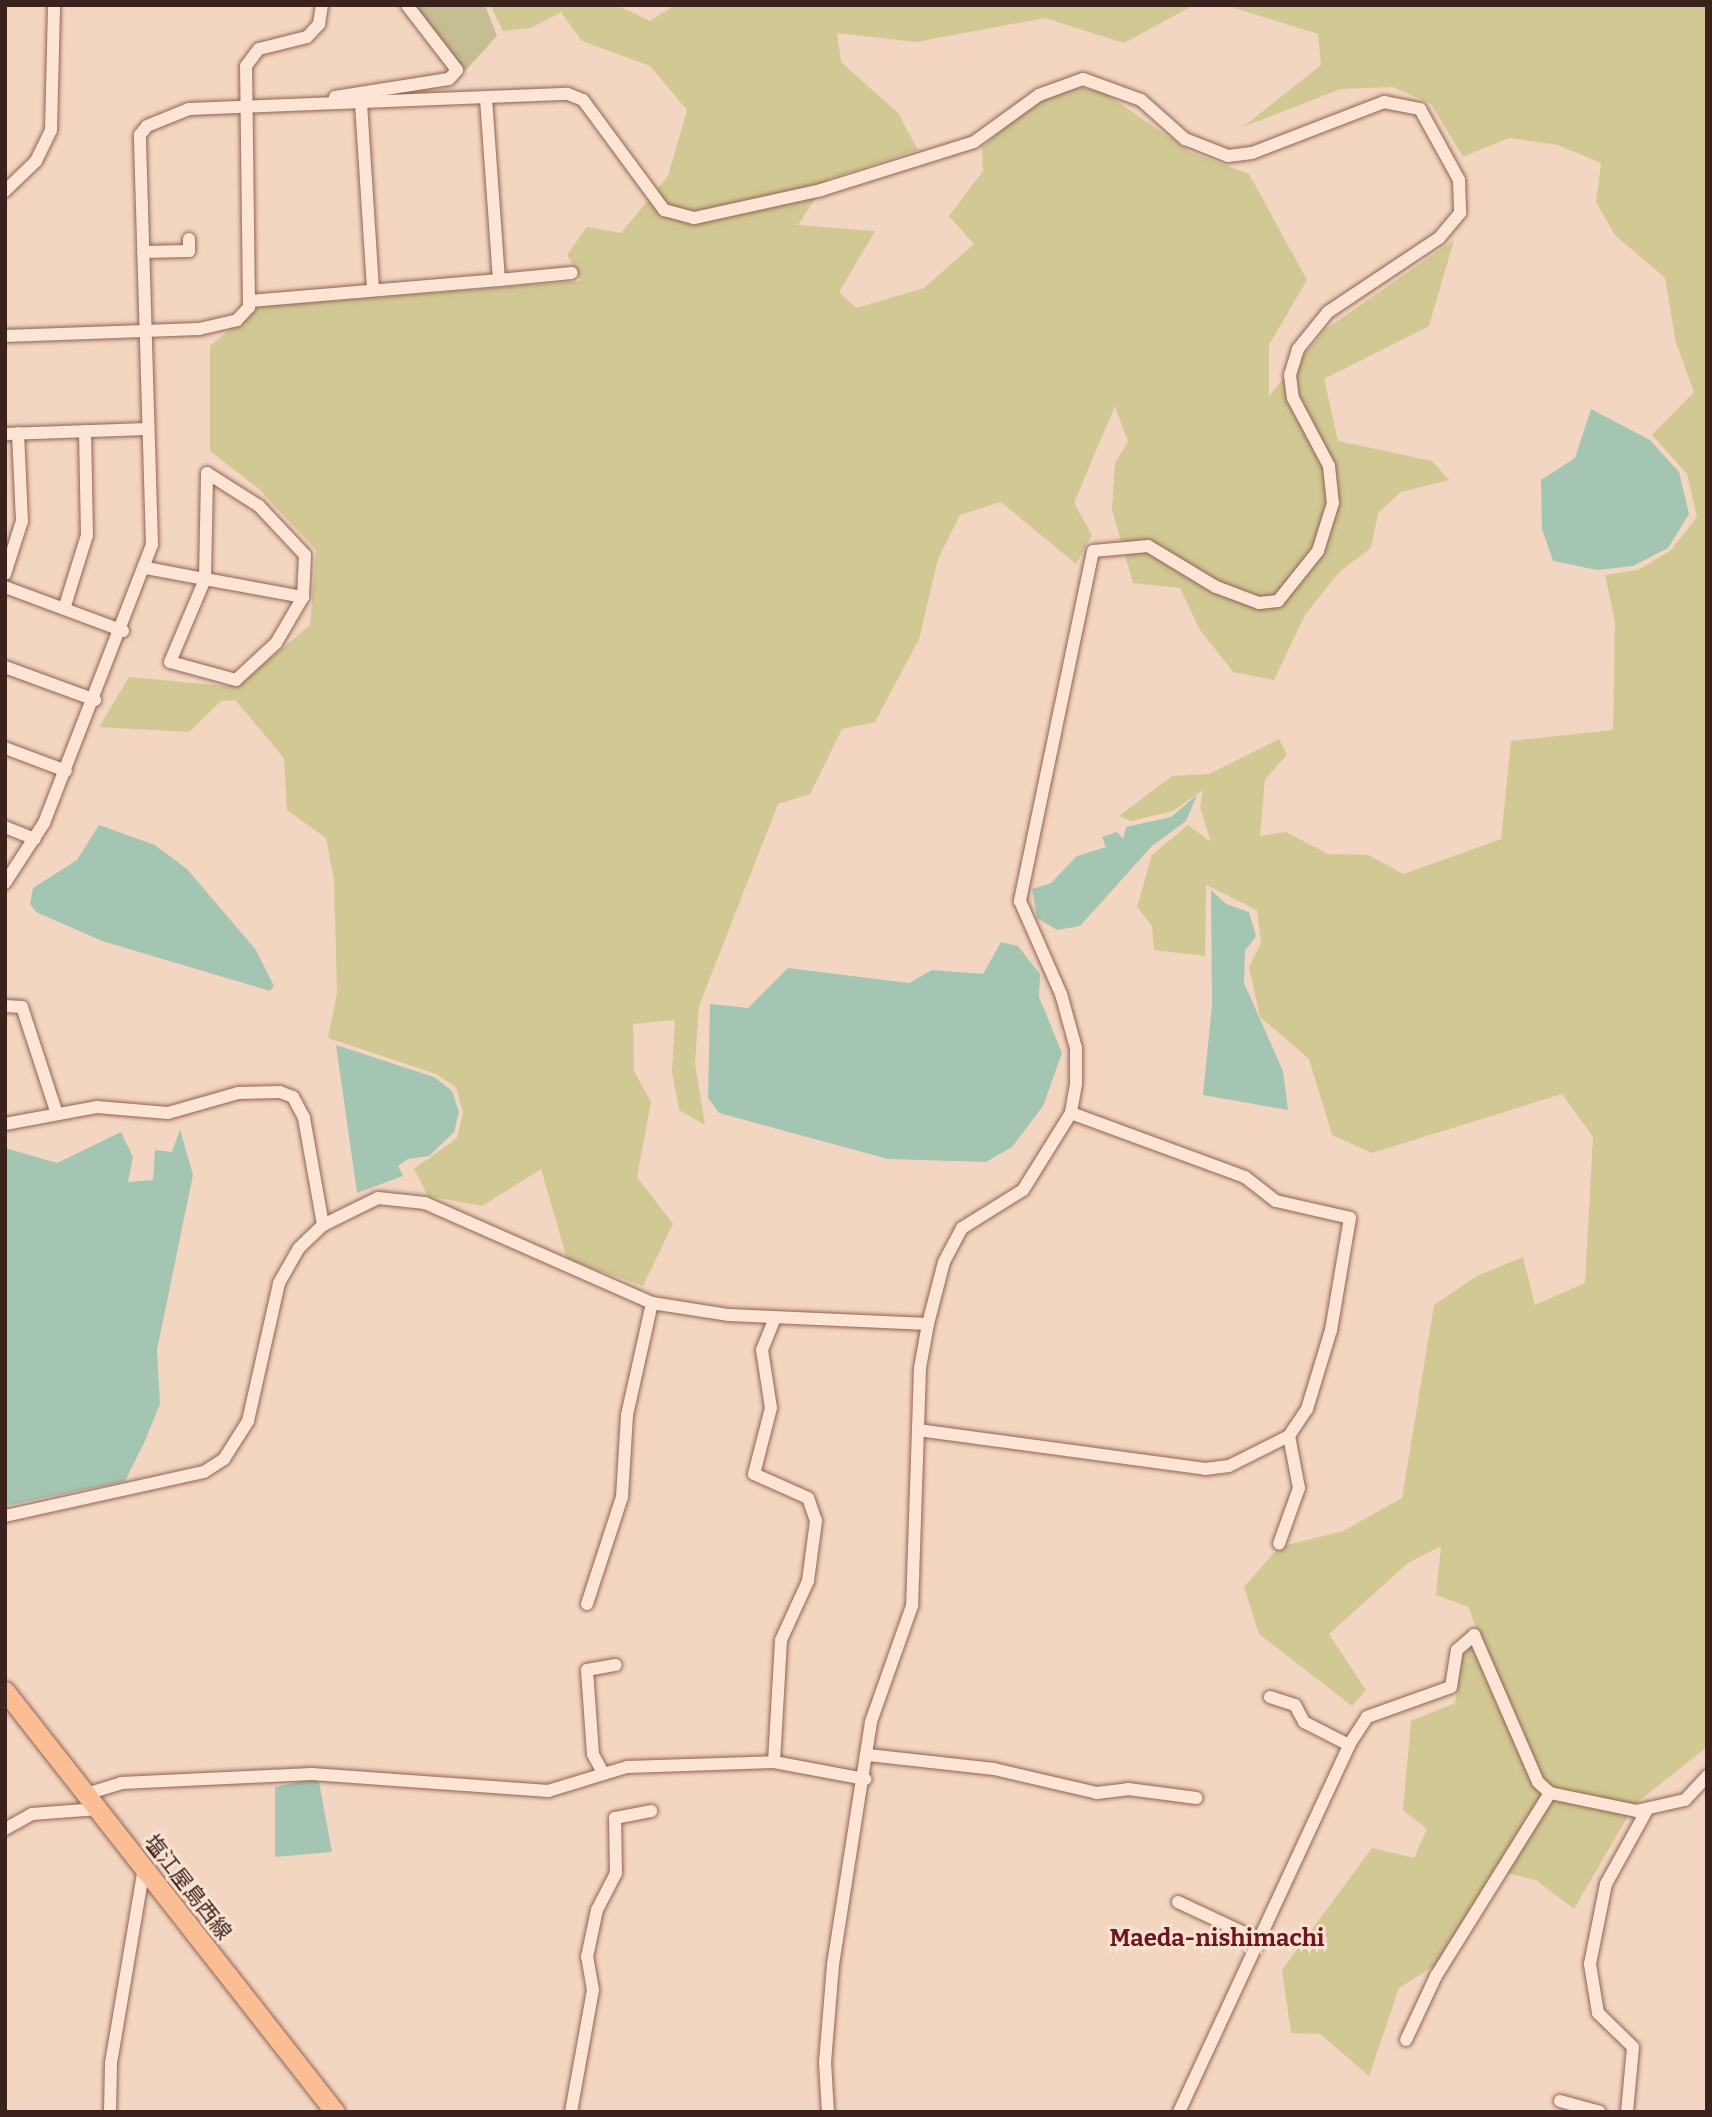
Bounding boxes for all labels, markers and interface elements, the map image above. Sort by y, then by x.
street label: 塩江屋島西線 [139,1830,237,1944]
district label: Maeda-nishimachi [1110,1925,1324,1953]

